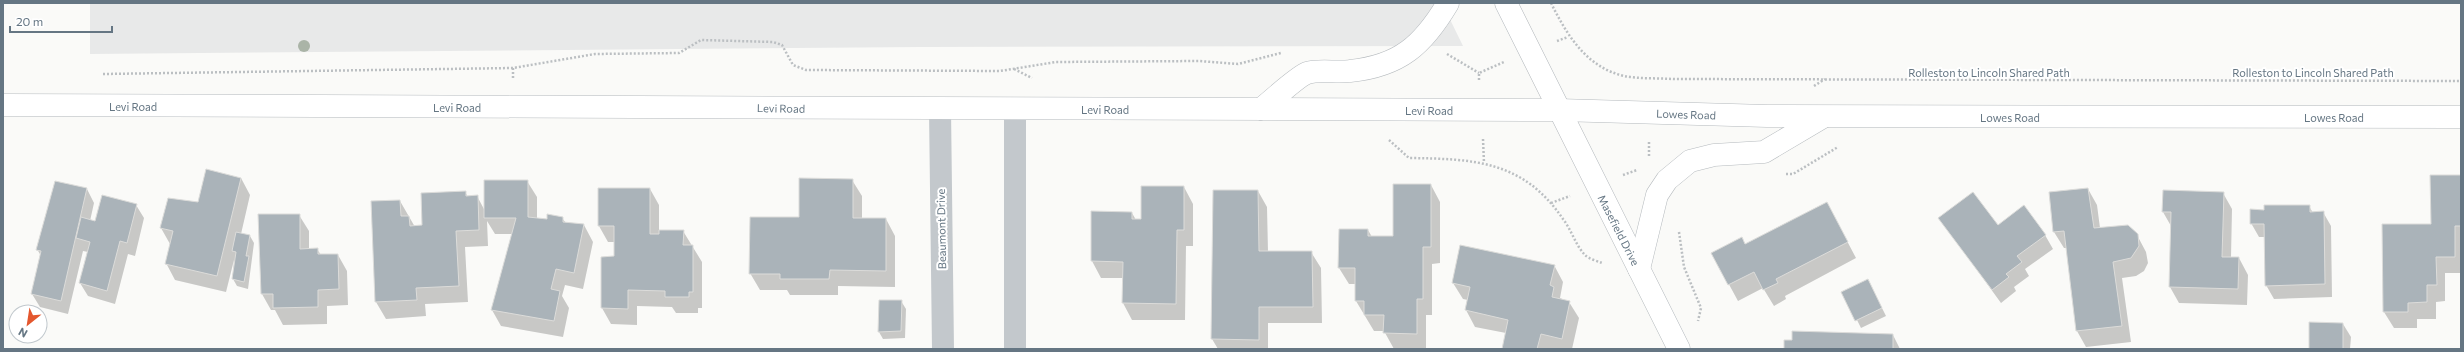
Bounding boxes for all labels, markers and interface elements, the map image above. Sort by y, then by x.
scale bar [10,8,112,34]
text: 20 m [16,14,43,28]
street label: Rolleston to Lincoln Shared Path [1908,66,2070,79]
street label: Rolleston to Lincoln Shared Path [2232,66,2394,79]
street label: Levi Road [109,100,157,113]
street label: Levi Road [433,101,481,114]
street label: Levi Road [757,101,805,115]
street label: Levi Road [1081,103,1129,116]
street label: Levi Road [1405,104,1453,117]
street label: Lowes Road [1656,106,1716,122]
street label: Lowes Road [1980,111,2040,124]
street label: Lowes Road [2304,111,2364,124]
street label: Beaumont Drive [934,188,948,269]
street label: Masefield Drive [1596,192,1643,268]
north arrow [8,304,48,344]
text: N [16,325,30,341]

